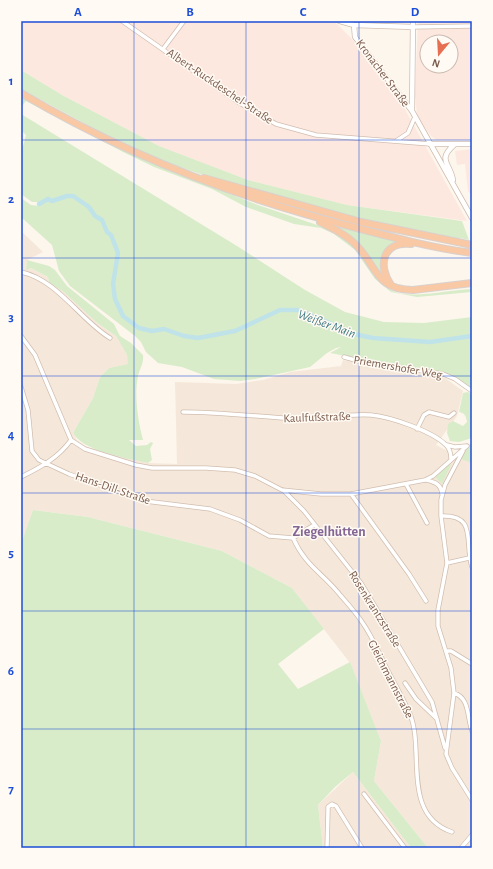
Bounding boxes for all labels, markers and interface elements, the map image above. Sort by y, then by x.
text: A [74,6,82,19]
text: B [186,6,194,19]
text: C [300,6,307,19]
text: D [411,6,420,19]
north arrow [419,34,459,74]
street label: Kronacher Straße [354,37,412,109]
street label: Albert-Ruckdeschel-Straße [165,46,275,126]
text: N [431,57,441,69]
text: 1 [9,75,13,88]
text: 2 [8,193,14,206]
water label: Weißer Main [296,308,357,341]
text: 3 [8,311,14,324]
street label: Priemershofer Weg [353,353,443,381]
street label: Kaulfußstraße [283,410,351,424]
text: 4 [8,429,15,442]
street label: Hans-Dill-Straße [74,470,152,506]
district label: Ziegelhütten [292,525,366,539]
text: 5 [8,547,14,560]
street label: Rosenkrantzstraße [347,569,403,649]
street label: Gleichmannstraße [366,638,416,720]
text: 6 [8,665,14,678]
text: 7 [8,783,14,796]

